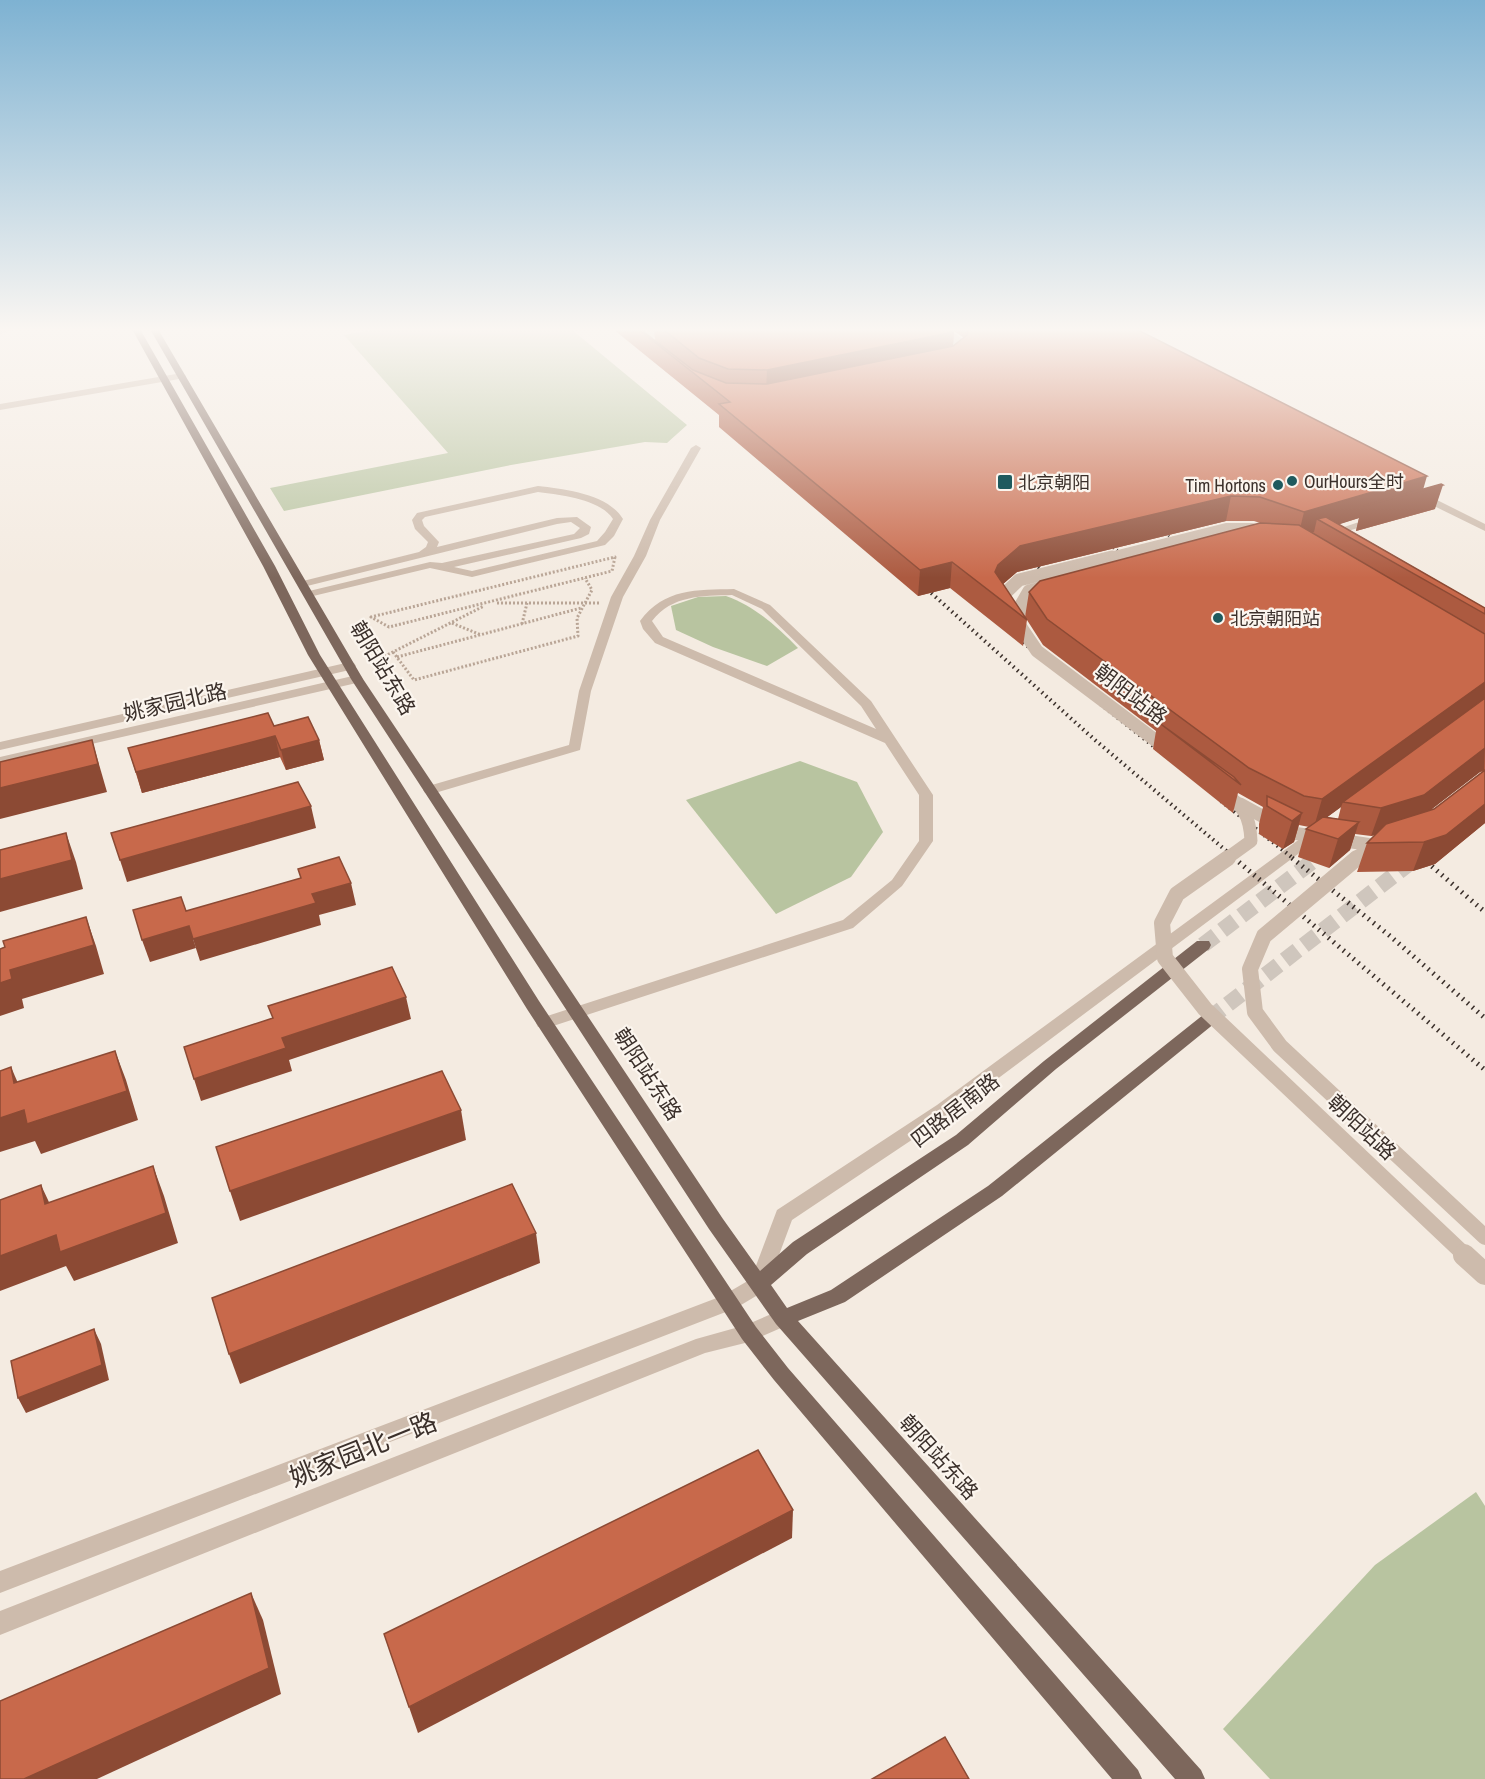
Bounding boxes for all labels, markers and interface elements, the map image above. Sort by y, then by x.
place label: OurHours全时 [1304,469,1404,494]
place label: 北京朝阳 [1018,470,1090,495]
marker: 北京朝阳 [996,473,1014,491]
place label: Tim Hortons [1185,473,1266,498]
marker: OurHours全时 [1285,474,1299,488]
marker: Tim Hortons [1271,478,1285,492]
place label: 北京朝阳站 [1230,606,1320,631]
marker: 北京朝阳站 [1211,611,1225,625]
street label: 朝阳站东路 [344,616,422,720]
street label: 朝阳站路 [1089,657,1173,731]
street label: 姚家园北路 [121,676,229,728]
street label: 朝阳站东路 [607,1022,689,1126]
street label: 四路居南路 [905,1066,1005,1154]
street label: 朝阳站路 [1321,1088,1403,1166]
street label: 姚家园北一路 [284,1404,442,1494]
street label: 朝阳站东路 [893,1408,985,1506]

